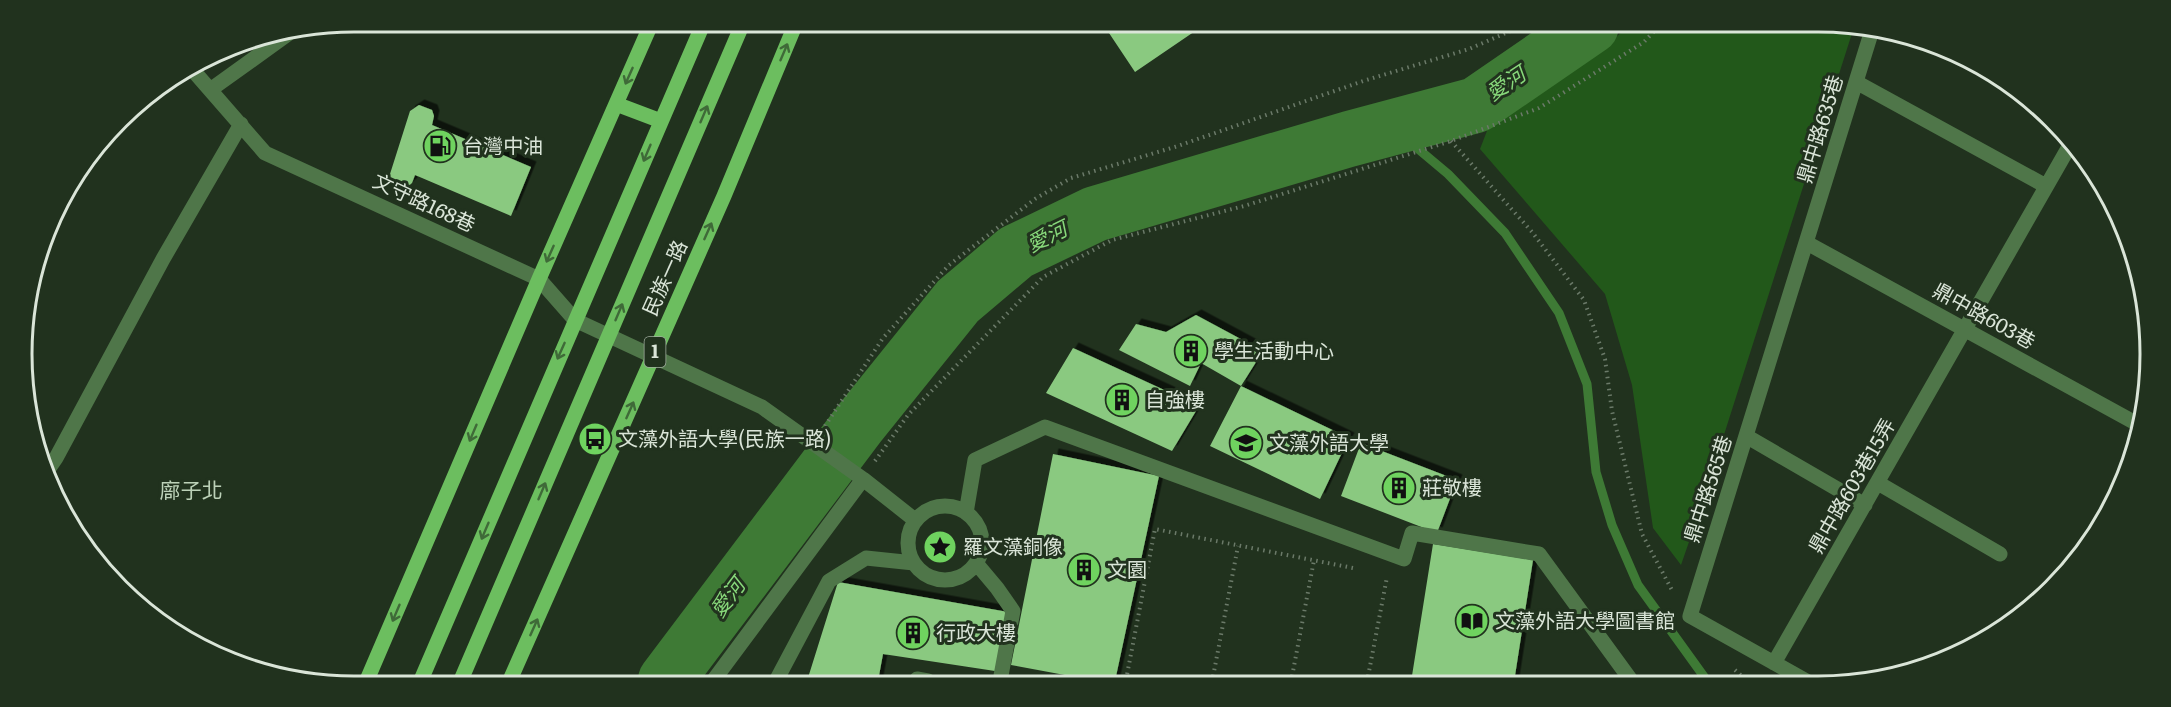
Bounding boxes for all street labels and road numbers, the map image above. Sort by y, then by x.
street label: 鼎中路635巷 [1787,71,1849,186]
street label: 文守路168巷 [369,164,481,238]
street label: 民族一路 [633,235,693,320]
street label: 鼎中路603巷 [1928,274,2042,355]
road number: 1 [644,337,666,367]
street label: 鼎中路603巷15弄 [1799,412,1901,558]
street label: 鼎中路565巷 [1675,431,1738,546]

